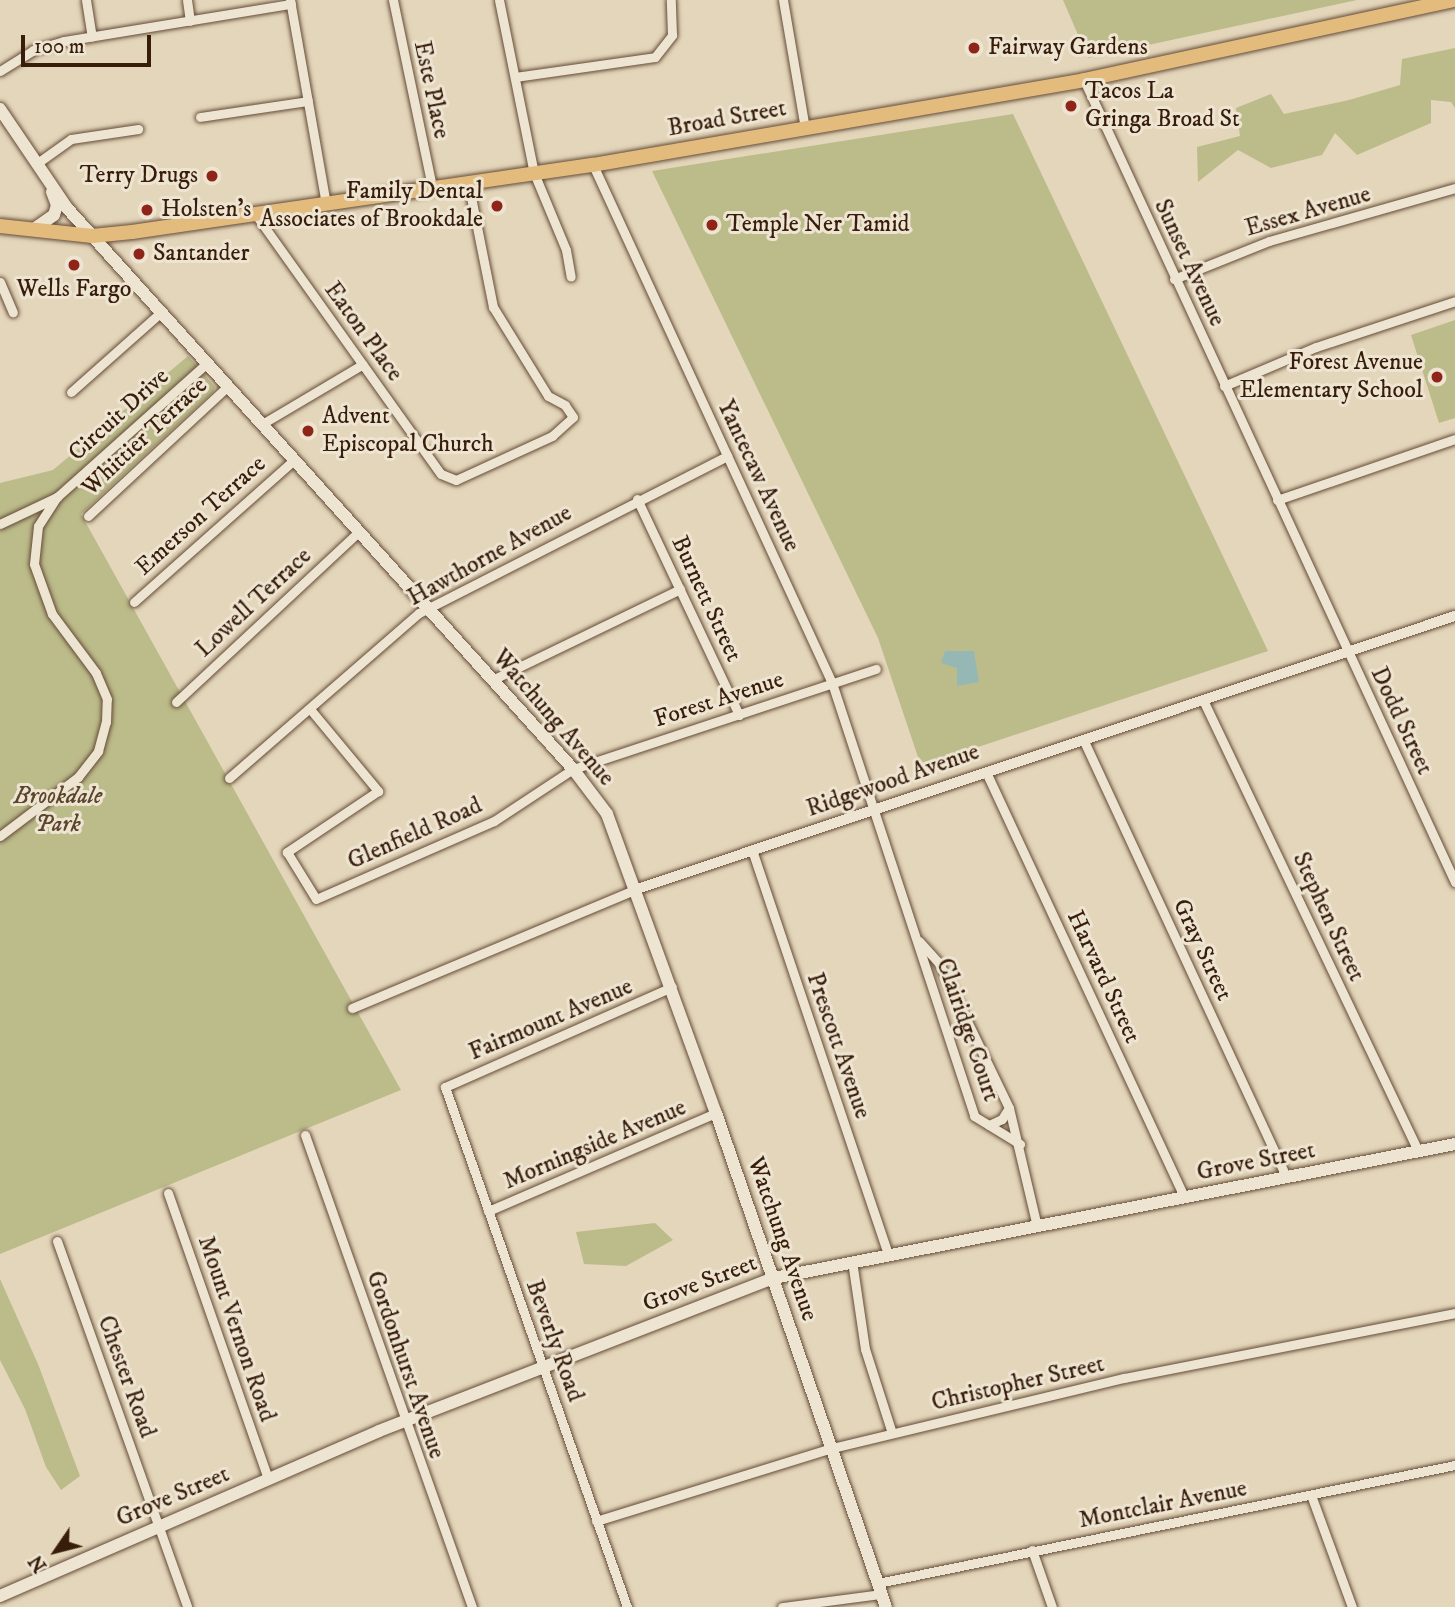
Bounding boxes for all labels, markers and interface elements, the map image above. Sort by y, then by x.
scale bar [24,21,154,65]
text: 100 m [34,34,85,60]
place label: Fairway Gardens [988,34,1148,62]
street label: Este Place [407,38,455,142]
marker: Fairway Gardens [966,40,982,56]
place label: Tacos La Gringa Broad St [1085,78,1240,134]
street label: Broad Street [666,94,788,144]
marker: Tacos La Gringa Broad St [1063,98,1079,114]
place label: Terry Drugs [80,162,198,190]
marker: Terry Drugs [204,168,220,184]
place label: Family Dental Associates of Brookdale [260,178,483,234]
street label: Essex Avenue [1242,180,1374,244]
street label: Sunset Avenue [1147,195,1231,331]
place label: Holsten's [161,196,251,224]
marker: Family Dental Associates of Brookdale [489,198,505,214]
marker: Holsten's [139,202,155,218]
place label: Temple Ner Tamid [726,211,910,239]
marker: Temple Ner Tamid [704,217,720,233]
place label: Santander [153,240,249,268]
marker: Santander [131,246,147,262]
marker: Wells Fargo [66,257,82,273]
place label: Wells Fargo [17,276,131,304]
street label: Eaton Place [317,277,409,387]
place label: Forest Avenue Elementary School [1239,349,1423,405]
street label: Circuit Drive [63,362,175,468]
marker: Forest Avenue Elementary School [1429,369,1445,385]
street label: Whittier Terrace [76,372,214,502]
street label: Yantecaw Avenue [710,396,806,556]
place label: Advent Episcopal Church [322,403,494,459]
marker: Advent Episcopal Church [300,423,316,439]
street label: Emerson Terrace [130,450,272,582]
street label: Hawthorne Avenue [403,499,577,613]
street label: Burnett Street [664,532,748,666]
street label: Lowell Terrace [190,542,318,664]
street label: Watchung Avenue [486,644,620,792]
street label: Dodd Street [1364,663,1438,779]
street label: Forest Avenue [651,666,787,734]
street label: Ridgewood Avenue [803,738,983,824]
park label: Brookdale Park [14,783,102,839]
street label: Glenfield Road [343,792,487,876]
street label: Stephen Street [1286,848,1370,986]
street label: Gray Street [1166,894,1238,1006]
street label: Harvard Street [1060,906,1146,1048]
street label: Clairidge Court [929,955,1005,1105]
street label: Prescott Avenue [800,969,876,1123]
street label: Fairmount Avenue [465,973,637,1067]
street label: Morningside Avenue [499,1094,691,1196]
street label: Grove Street [1194,1136,1318,1188]
street label: Watchung Avenue [740,1153,824,1325]
street label: Mount Vernon Road [191,1232,281,1426]
street label: Grove Street [639,1249,761,1319]
street label: Gordonhurst Avenue [359,1267,451,1463]
street label: Beverly Road [519,1276,589,1406]
street label: Chester Road [91,1312,161,1442]
street label: Christopher Street [929,1350,1107,1418]
street label: Grove Street [112,1460,234,1534]
street label: Montclair Avenue [1077,1475,1249,1535]
north arrow [21,1516,91,1586]
text: N [24,1550,52,1576]

